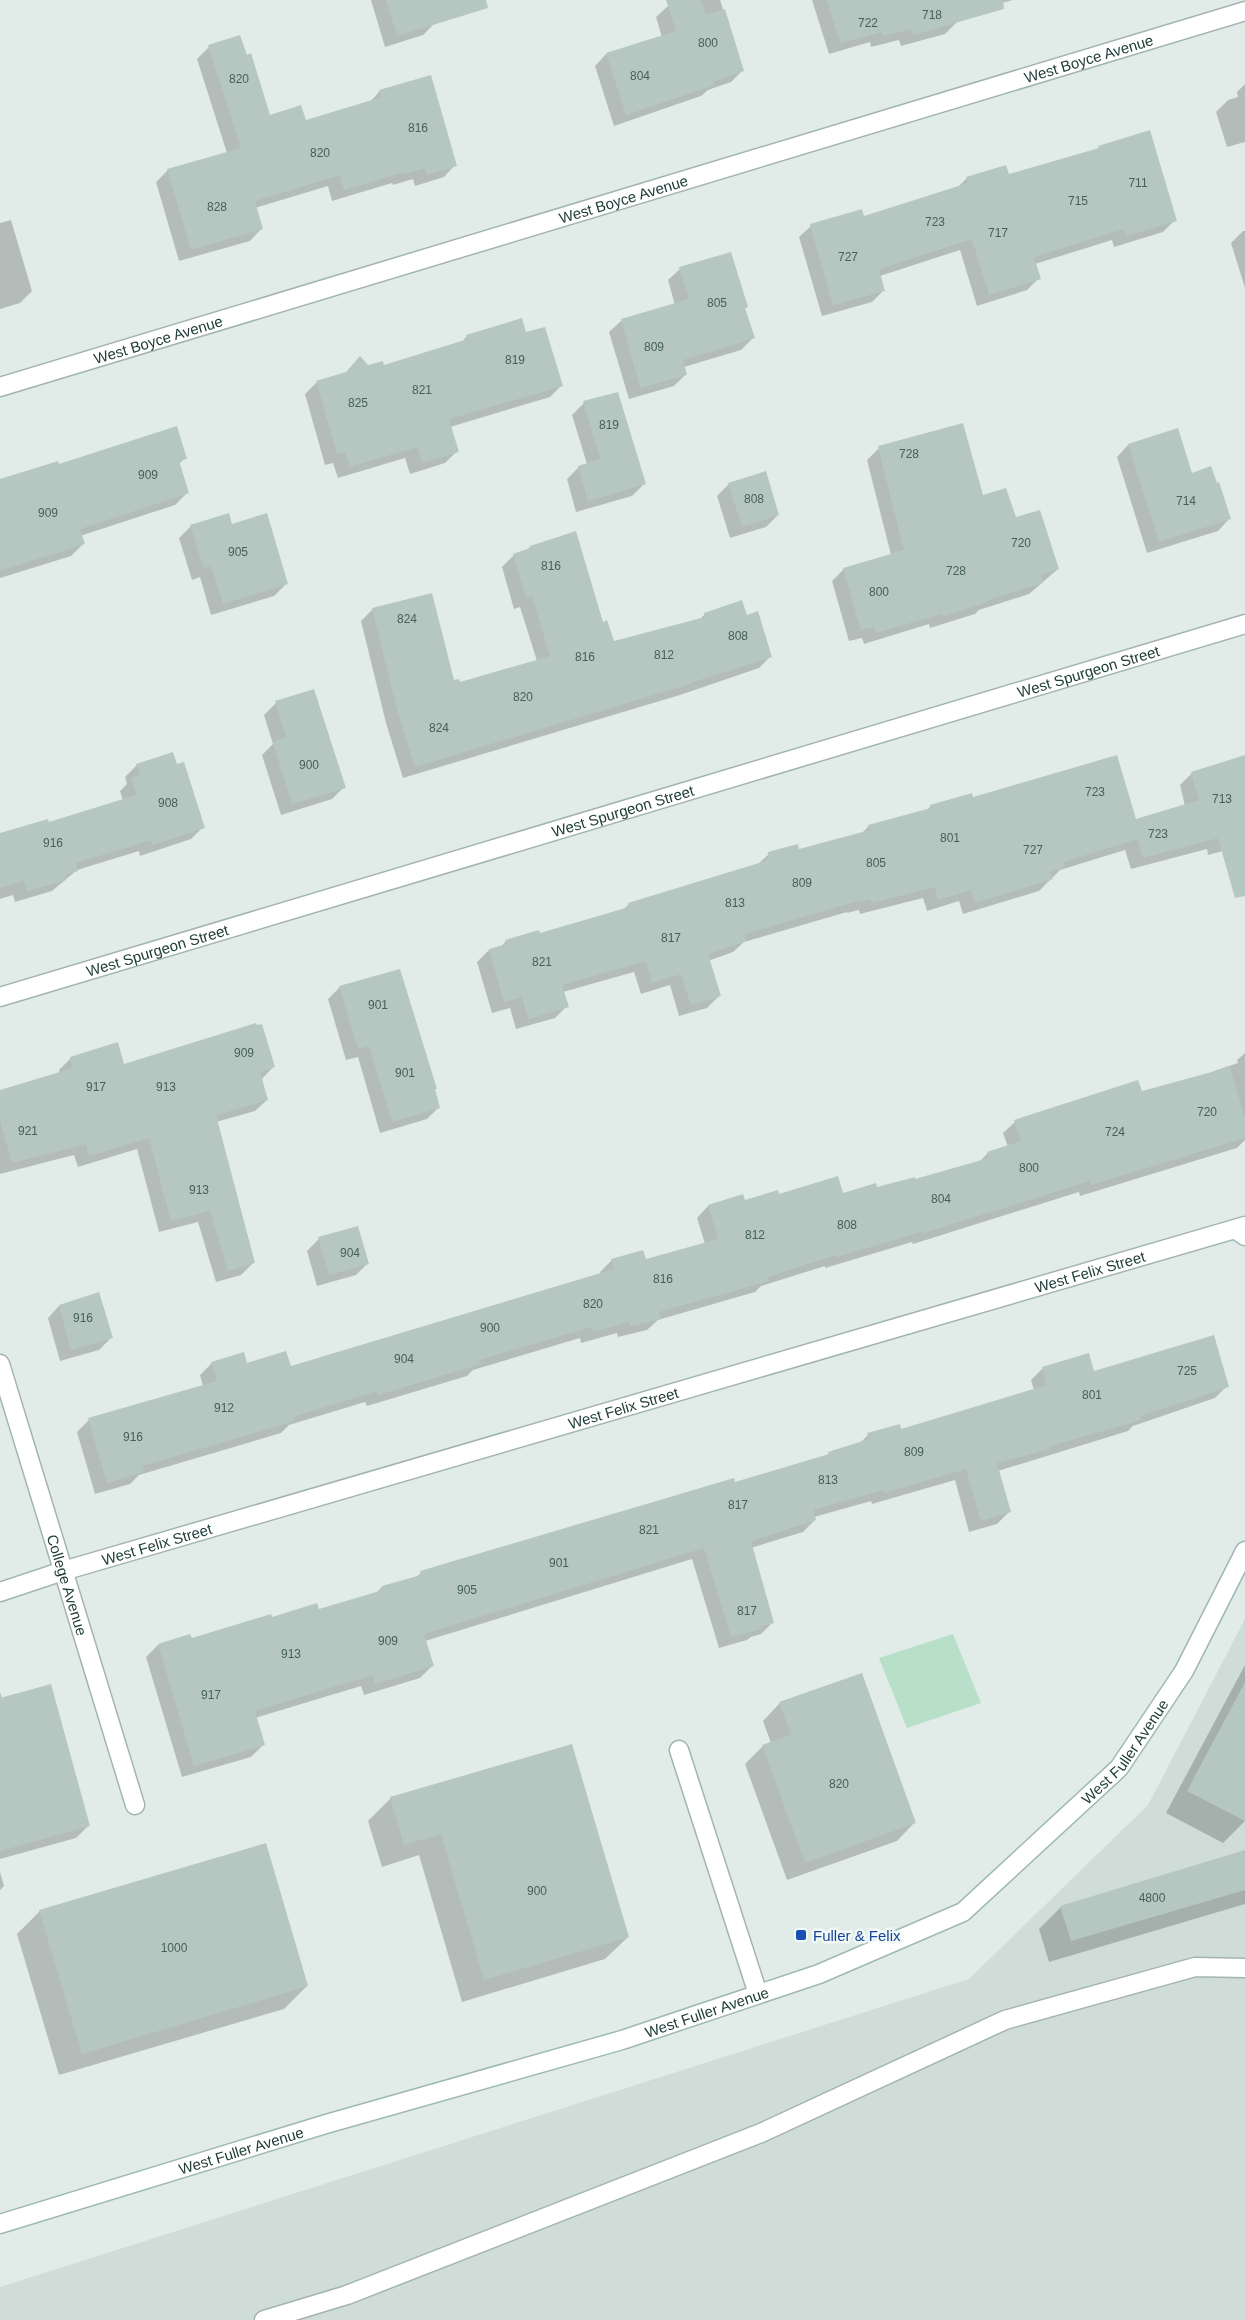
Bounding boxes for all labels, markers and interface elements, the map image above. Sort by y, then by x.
house number: 718 [922,8,942,22]
house number: 722 [858,16,878,30]
street label: West Boyce Avenue [1022,31,1155,86]
house number: 800 [698,36,718,50]
house number: 804 [630,69,650,83]
house number: 820 [229,72,249,86]
house number: 816 [408,121,428,135]
house number: 820 [310,146,330,160]
street label: West Boyce Avenue [557,171,690,226]
house number: 711 [1128,176,1148,190]
house number: 715 [1068,194,1088,208]
house number: 828 [207,200,227,214]
house number: 723 [925,215,945,229]
house number: 717 [988,226,1008,240]
house number: 727 [838,250,858,264]
house number: 805 [707,296,727,310]
street label: West Boyce Avenue [91,312,224,367]
house number: 809 [644,340,664,354]
house number: 819 [505,353,525,367]
house number: 821 [412,383,432,397]
house number: 825 [348,396,368,410]
house number: 819 [599,418,619,432]
house number: 728 [899,447,919,461]
house number: 909 [138,468,158,482]
house number: 808 [744,492,764,506]
house number: 714 [1176,494,1196,508]
house number: 909 [38,506,58,520]
house number: 720 [1011,536,1031,550]
house number: 905 [228,545,248,559]
house number: 816 [541,559,561,573]
house number: 728 [946,564,966,578]
house number: 800 [869,585,889,599]
house number: 824 [397,612,417,626]
house number: 808 [728,629,748,643]
street label: West Spurgeon Street [1015,641,1162,700]
house number: 812 [654,648,674,662]
house number: 816 [575,650,595,664]
house number: 820 [513,690,533,704]
house number: 824 [429,721,449,735]
house number: 900 [299,758,319,772]
street label: West Spurgeon Street [550,781,696,840]
house number: 723 [1085,785,1105,799]
house number: 713 [1212,792,1232,806]
house number: 908 [158,796,178,810]
house number: 723 [1148,827,1168,841]
house number: 801 [940,831,960,845]
house number: 916 [43,836,63,850]
house number: 727 [1023,843,1043,857]
house number: 805 [866,856,886,870]
house number: 809 [792,876,812,890]
house number: 813 [725,896,745,910]
street label: West Spurgeon Street [84,920,231,979]
house number: 817 [661,931,681,945]
house number: 821 [532,955,552,969]
house number: 901 [368,998,388,1012]
house number: 909 [234,1046,254,1060]
house number: 901 [395,1066,415,1080]
house number: 917 [86,1080,106,1094]
house number: 913 [156,1080,176,1094]
house number: 720 [1197,1105,1217,1119]
house number: 921 [18,1124,38,1138]
house number: 724 [1105,1125,1125,1139]
house number: 800 [1019,1161,1039,1175]
house number: 913 [189,1183,209,1197]
house number: 804 [931,1192,951,1206]
house number: 808 [837,1218,857,1232]
house number: 812 [745,1228,765,1242]
house number: 904 [340,1246,360,1260]
street label: West Felix Street [1033,1247,1148,1295]
house number: 816 [653,1272,673,1286]
house number: 820 [583,1297,603,1311]
house number: 916 [73,1311,93,1325]
house number: 900 [480,1321,500,1335]
house number: 904 [394,1352,414,1366]
house number: 725 [1177,1364,1197,1378]
street label: West Felix Street [566,1383,681,1432]
house number: 801 [1082,1388,1102,1402]
house number: 912 [214,1401,234,1415]
house number: 916 [123,1430,143,1444]
house number: 809 [904,1445,924,1459]
house number: 813 [818,1473,838,1487]
house number: 817 [728,1498,748,1512]
street label: West Felix Street [100,1519,215,1568]
house number: 821 [639,1523,659,1537]
street label: College Avenue [44,1532,91,1638]
house number: 901 [549,1556,569,1570]
house number: 905 [457,1583,477,1597]
house number: 817 [737,1604,757,1618]
house number: 909 [378,1634,398,1648]
house number: 913 [281,1647,301,1661]
house number: 917 [201,1688,221,1702]
street label: West Fuller Avenue [1078,1696,1171,1807]
house number: 820 [829,1777,849,1791]
house number: 900 [527,1884,547,1898]
house number: 4800 [1139,1891,1166,1905]
place label: Fuller & Felix [813,1927,901,1944]
marker: Fuller & Felix [794,1928,808,1942]
house number: 1000 [161,1941,188,1955]
street label: West Fuller Avenue [643,1983,771,2040]
street label: West Fuller Avenue [176,2123,305,2177]

